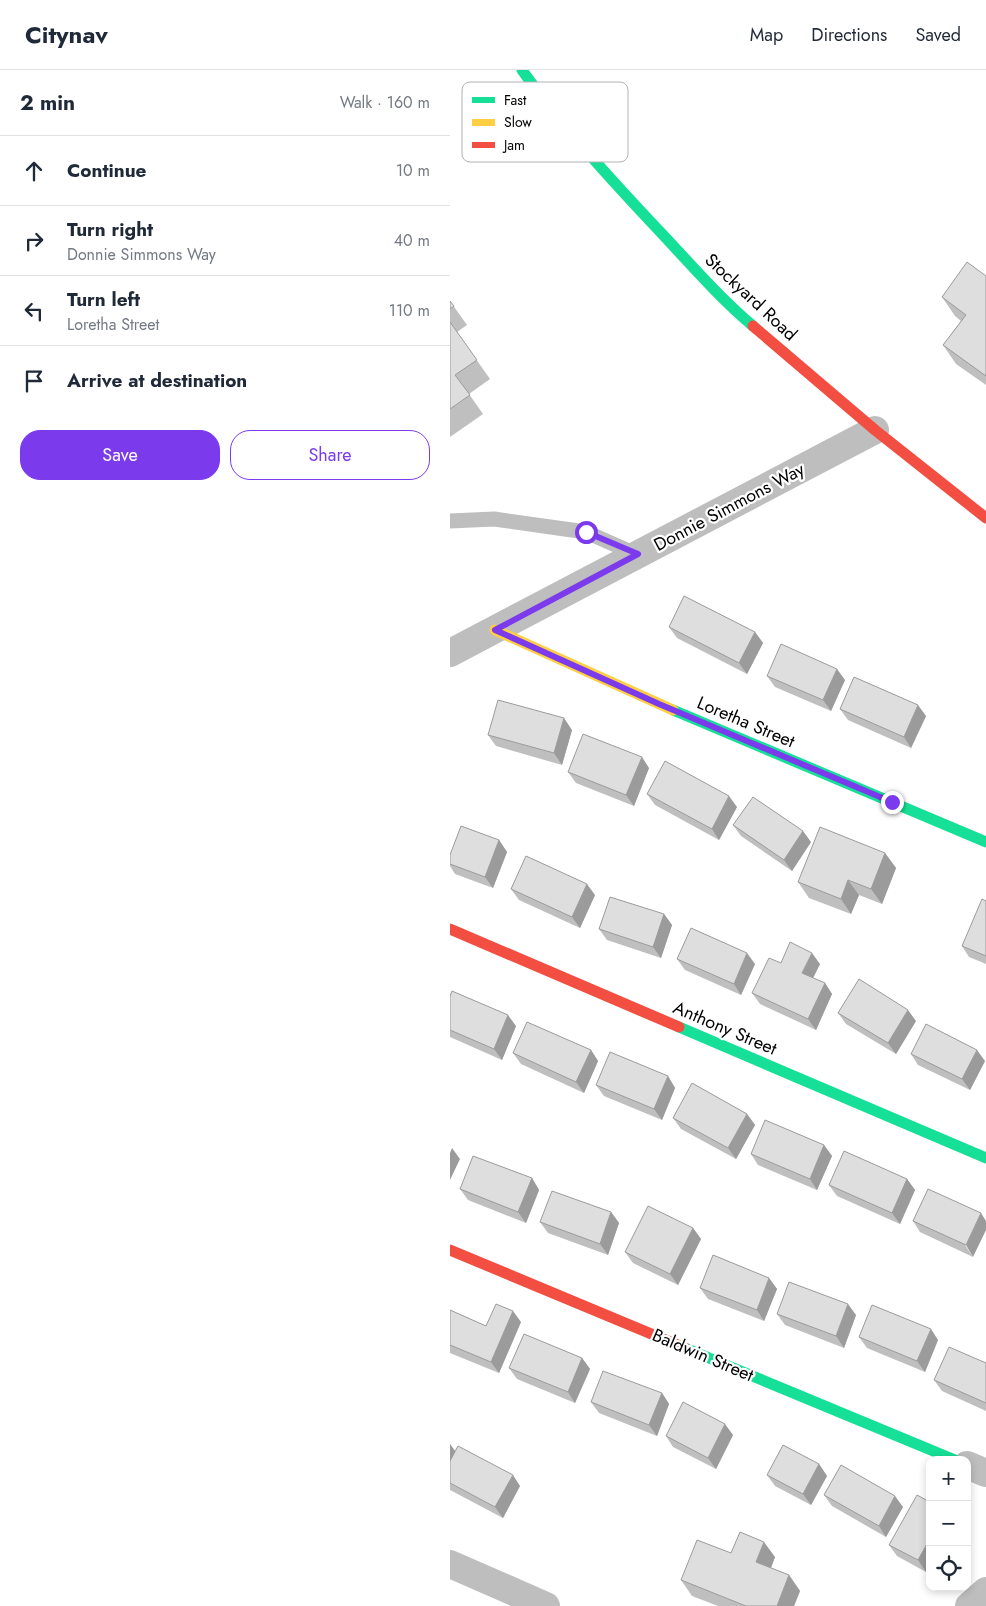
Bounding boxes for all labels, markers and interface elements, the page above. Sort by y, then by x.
text: Citynav [25,17,108,52]
text: Map [750,22,783,48]
text: Directions [811,22,887,48]
text: Saved [915,22,961,48]
legend [462,82,628,162]
text: 2 min [20,88,75,118]
text: Fast [504,90,527,110]
text: Walk · 160 m [340,91,430,114]
text: Slow [504,112,532,132]
text: Jam [502,135,525,155]
icon: ahead [20,157,48,185]
text: Continue [67,157,146,184]
text: 10 m [396,159,430,182]
text: Turn right [67,216,153,243]
icon: right [20,227,48,255]
text: 40 m [394,229,430,252]
text: Donnie Simmons Way [67,243,216,266]
street label: Stockyard Road [699,247,803,347]
text: Turn left [67,286,140,313]
icon: left [20,297,48,325]
text: 110 m [389,299,430,322]
text: Loretha Street [67,313,159,336]
icon: arrive [20,367,48,395]
text: Arrive at destination [67,367,247,394]
button: Save [20,430,220,480]
button: Share [230,430,430,480]
street label: Donnie Simmons Way [649,456,809,558]
route start [575,521,598,544]
street label: Loretha Street [693,690,800,755]
route end [881,791,904,814]
street label: Anthony Street [669,994,782,1062]
street label: Baldwin Street [648,1322,758,1388]
map controls [926,1456,971,1591]
button: + [926,1456,971,1501]
button: − [926,1501,971,1546]
button: locate [926,1546,971,1591]

